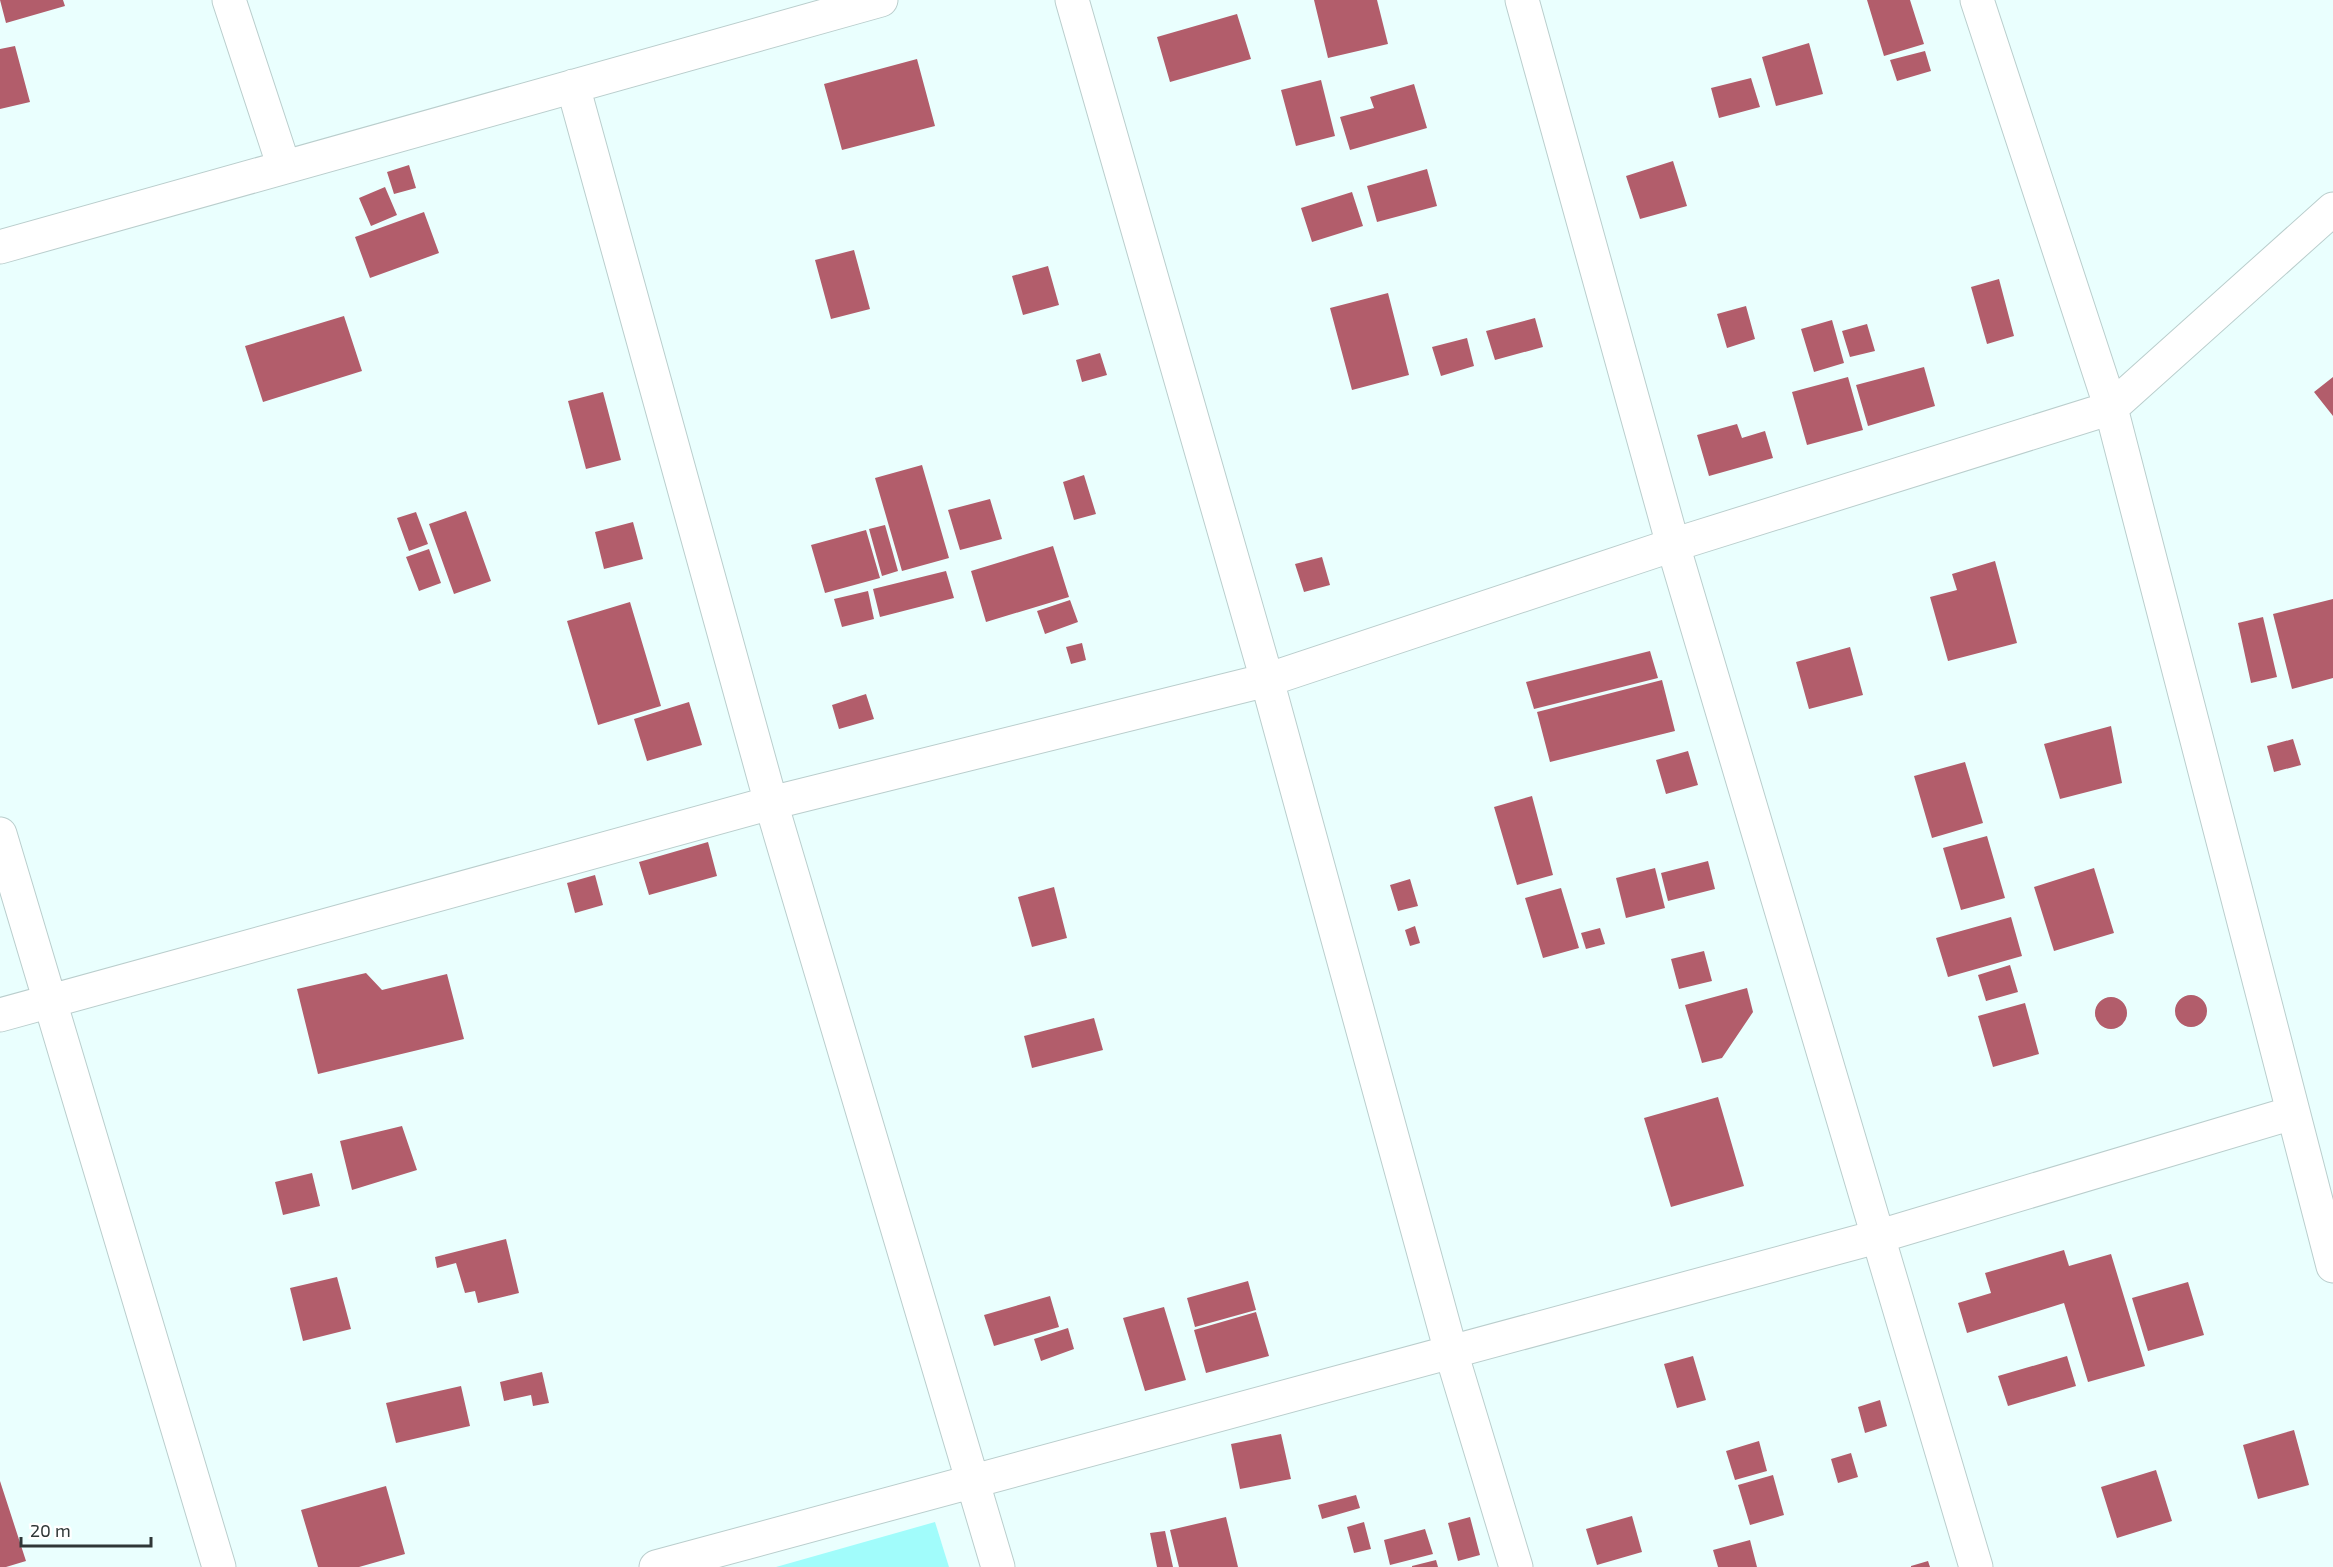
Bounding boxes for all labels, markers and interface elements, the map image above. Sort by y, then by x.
scale bar [21,1510,152,1548]
text: 20 m [30,1519,71,1541]

